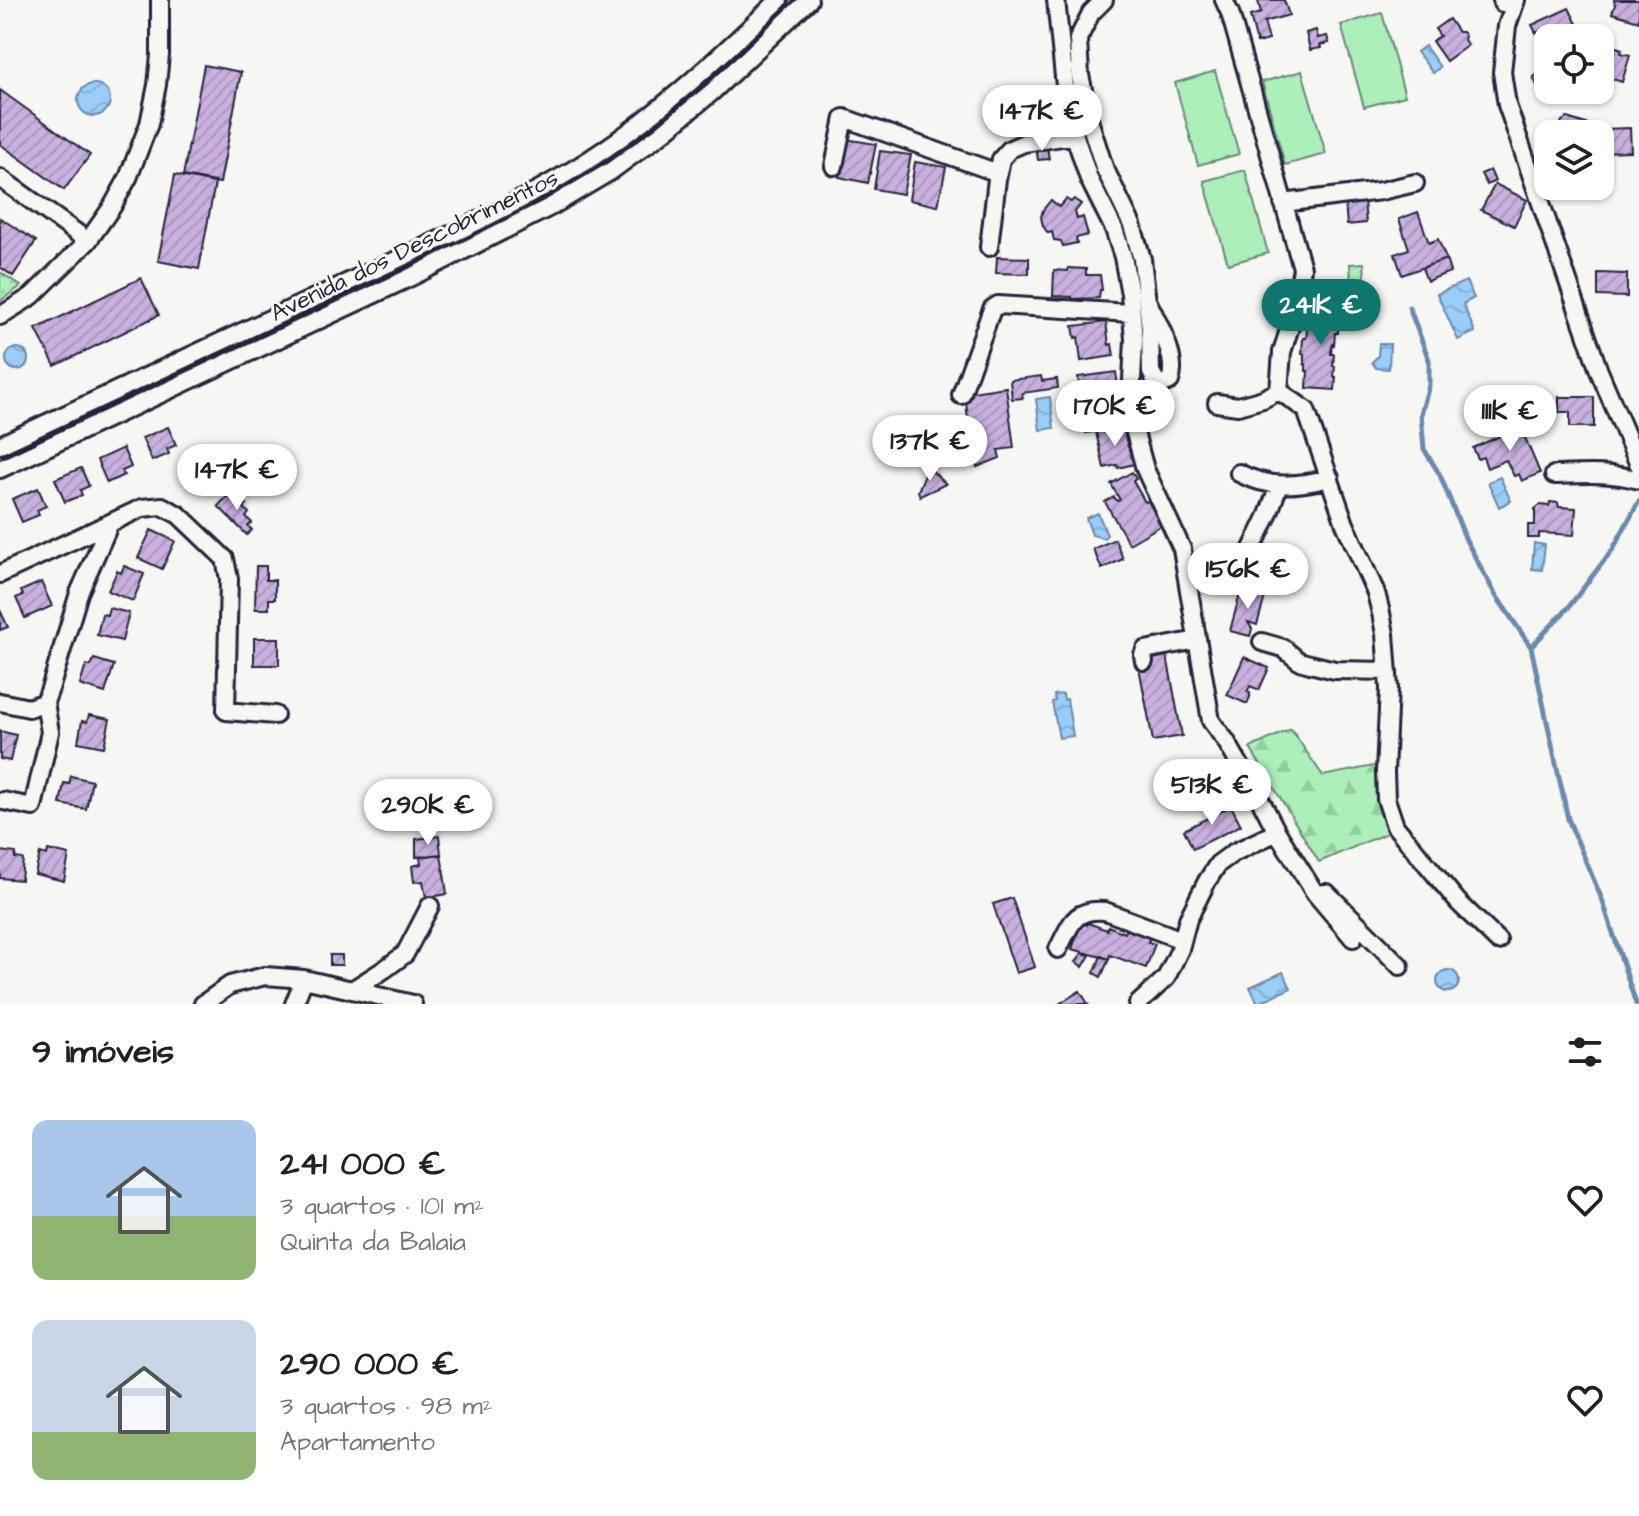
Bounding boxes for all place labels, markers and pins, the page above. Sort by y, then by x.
pin: 147K € [977,85,1107,153]
pin: 241K € [1256,279,1386,347]
pin: 170K € [1050,380,1180,448]
pin: 111K € [1445,385,1575,453]
pin: 137K € [865,415,995,483]
pin: 147K € [172,444,302,512]
pin: 156K € [1183,543,1313,611]
pin: 513K € [1147,759,1277,827]
pin: 290K € [363,779,493,847]

